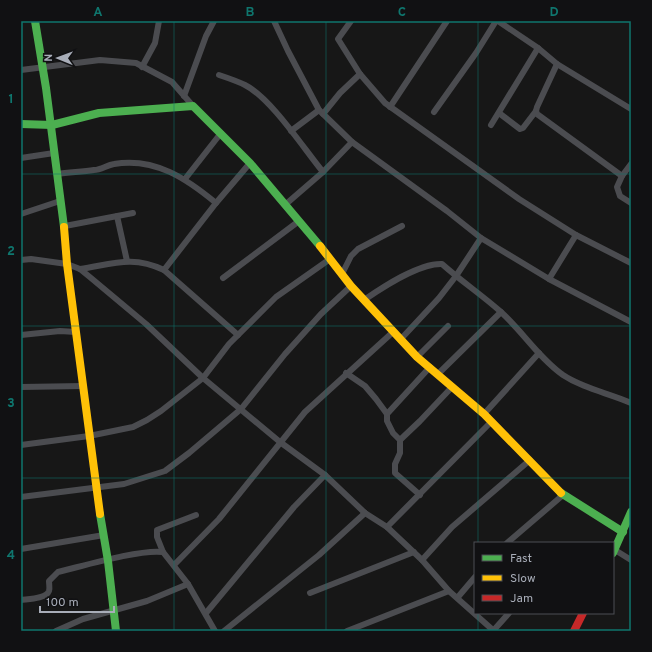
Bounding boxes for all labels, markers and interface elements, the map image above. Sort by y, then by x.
text: A [93,5,103,21]
text: B [246,5,255,21]
text: C [398,5,406,21]
text: D [549,5,559,21]
north arrow [38,38,78,78]
text: N [42,54,56,62]
text: 1 [8,92,14,108]
text: 2 [7,244,15,260]
text: 3 [7,396,15,412]
legend [474,542,614,614]
text: 4 [7,548,15,564]
text: Fast [510,551,532,567]
text: Slow [510,571,536,587]
scale bar [40,588,114,614]
text: Jam [510,591,533,607]
text: 100 m [46,595,79,611]

